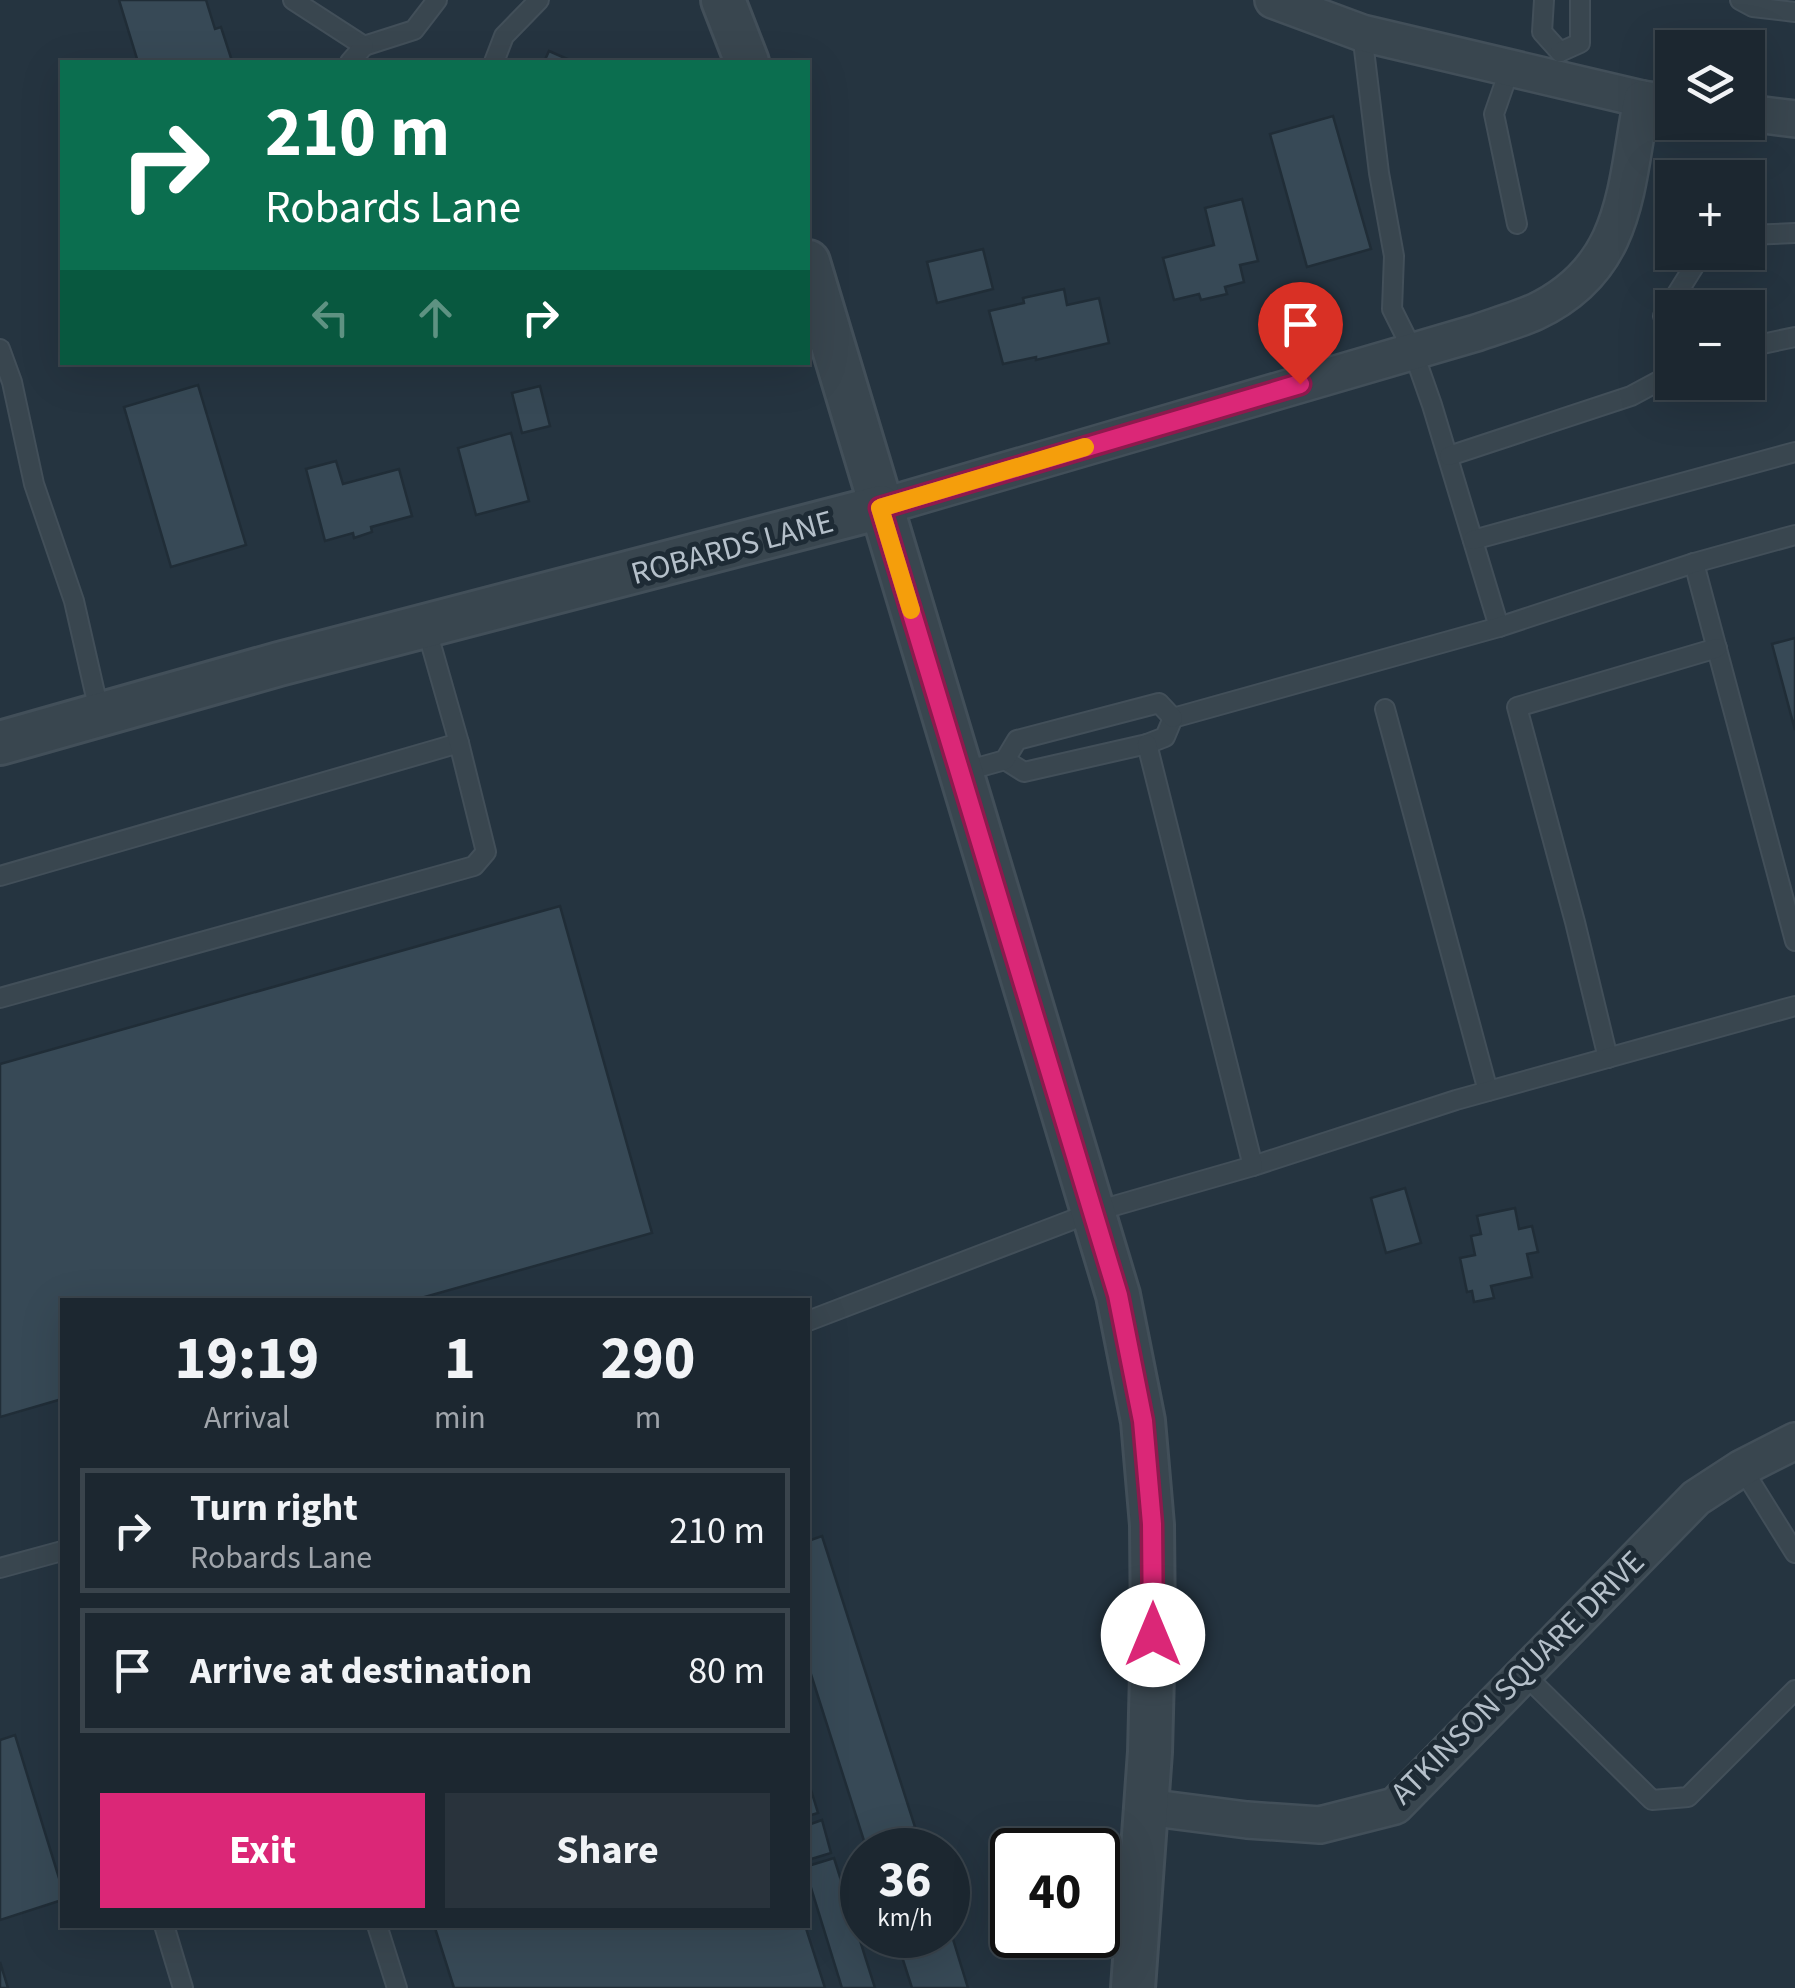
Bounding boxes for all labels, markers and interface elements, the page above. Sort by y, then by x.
map controls [1655,30,1765,400]
button: layers [1655,30,1765,140]
text: 210 m [265,83,450,183]
icon: right [100,100,230,230]
button: + [1655,160,1765,270]
text: Robards Lane [265,176,521,240]
pin [1258,282,1343,385]
icon: left [303,290,358,345]
icon: ahead [408,290,463,345]
icon: right [513,290,568,345]
button: − [1655,290,1765,400]
icon: arrive [1273,297,1328,352]
street label: ROBARDS LANE [626,499,838,597]
text: 19:19 [175,1317,319,1402]
text: 1 [444,1317,476,1402]
text: 290 [600,1317,695,1402]
text: Arrival [204,1395,290,1441]
text: min [434,1395,486,1441]
text: m [635,1395,661,1441]
text: Turn right [190,1481,358,1535]
icon: right [105,1503,160,1558]
text: 210 m [669,1504,765,1558]
text: Robards Lane [190,1535,372,1581]
street label: ATKINSON SQUARE DRIVE [1380,1540,1655,1815]
position arrow [1101,1583,1205,1687]
icon: arrive [105,1643,160,1698]
text: Arrive at destination [190,1644,532,1698]
text: 80 m [688,1644,765,1698]
button: Exit [100,1793,425,1908]
button: Share [445,1793,770,1908]
speed limit sign: 40 [990,1828,1120,1958]
text: 36 [879,1845,931,1916]
text: km/h [877,1900,933,1936]

